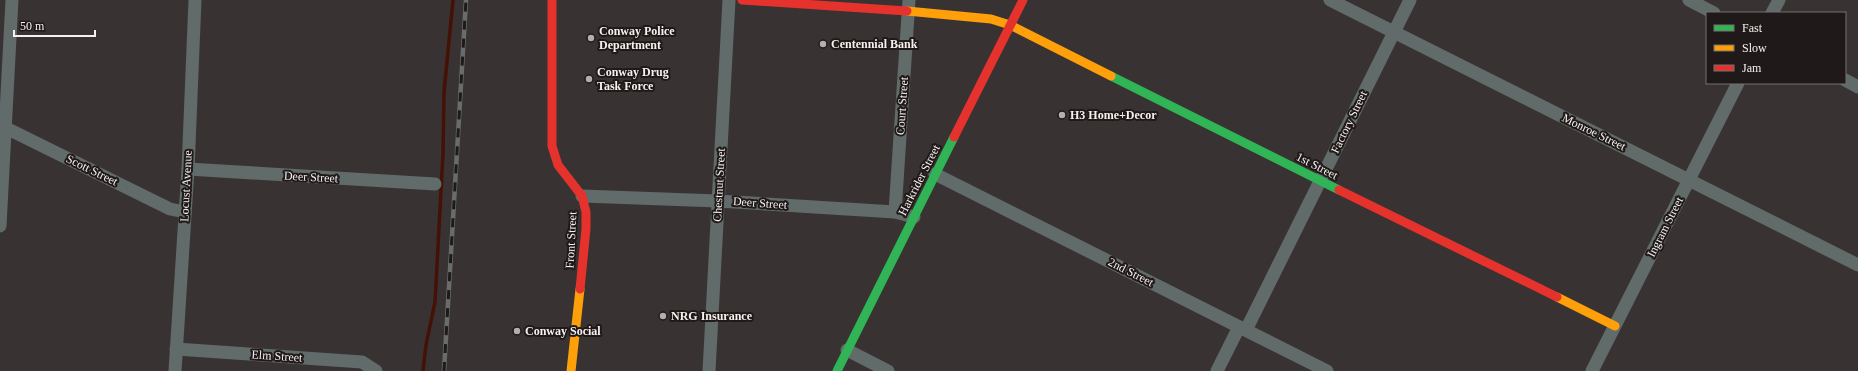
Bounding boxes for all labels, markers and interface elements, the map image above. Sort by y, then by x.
scale bar [14,12,95,38]
legend [1706,12,1846,84]
text: 50 m [20,19,45,33]
text: Fast [1742,21,1763,35]
place label: Conway Police Department [599,24,675,52]
marker: Conway Police Department [586,33,596,43]
place label: Centennial Bank [831,37,918,51]
marker: Centennial Bank [818,39,828,49]
text: Slow [1742,41,1767,55]
text: Jam [1742,61,1762,75]
place label: Conway Drug Task Force [597,65,669,93]
marker: Conway Drug Task Force [584,74,594,84]
street label: Court Street [893,76,911,136]
street label: Factory Street [1328,88,1370,155]
place label: H3 Home+Decor [1070,108,1157,122]
marker: H3 Home+Decor [1057,110,1067,120]
street label: Monroe Street [1560,111,1629,154]
street label: Harkrider Street [895,142,943,218]
street label: Chestnut Street [710,147,728,222]
street label: Locust Avenue [177,150,195,222]
street label: 1st Street [1294,150,1341,183]
street label: Scott Street [64,152,121,189]
street label: Deer Street [284,169,339,185]
street label: Deer Street [732,194,788,212]
street label: Ingram Street [1644,194,1686,259]
street label: Front Street [563,211,580,269]
street label: 2nd Street [1106,255,1157,290]
place label: NRG Insurance [671,309,753,323]
marker: NRG Insurance [658,311,668,321]
place label: Conway Social [525,324,601,338]
marker: Conway Social [512,326,522,336]
street label: Elm Street [251,347,304,365]

